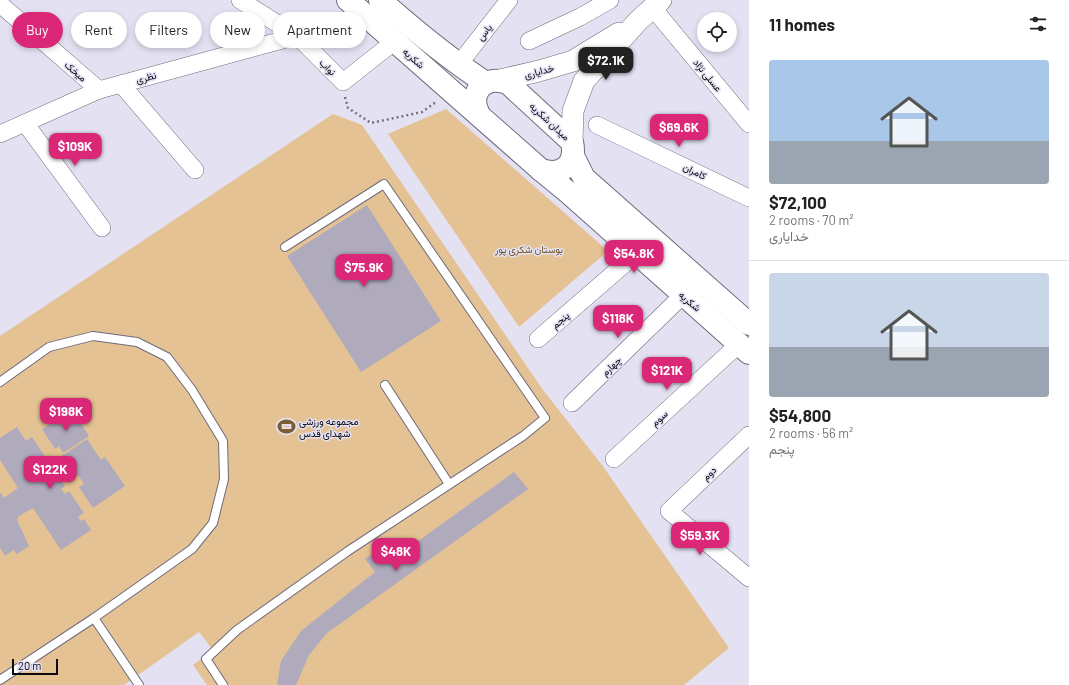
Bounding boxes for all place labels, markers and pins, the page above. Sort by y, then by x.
pin: $72.1K [573,47,639,81]
pin: $69.6K [646,114,712,148]
pin: $109K [47,133,103,167]
pin: $54.8K [601,240,667,274]
pin: $75.9K [331,254,397,288]
pin: $118K [590,305,646,339]
pin: $121K [639,357,695,391]
pin: $198K [38,398,94,432]
place label: مجموعه ورزشی شهدای قدس [299,415,358,440]
sports icon: مجموعه ورزشی شهدای قدس [276,417,296,437]
pin: $122K [22,456,78,490]
pin: $59.3K [667,522,733,556]
pin: $48K [372,538,420,572]

